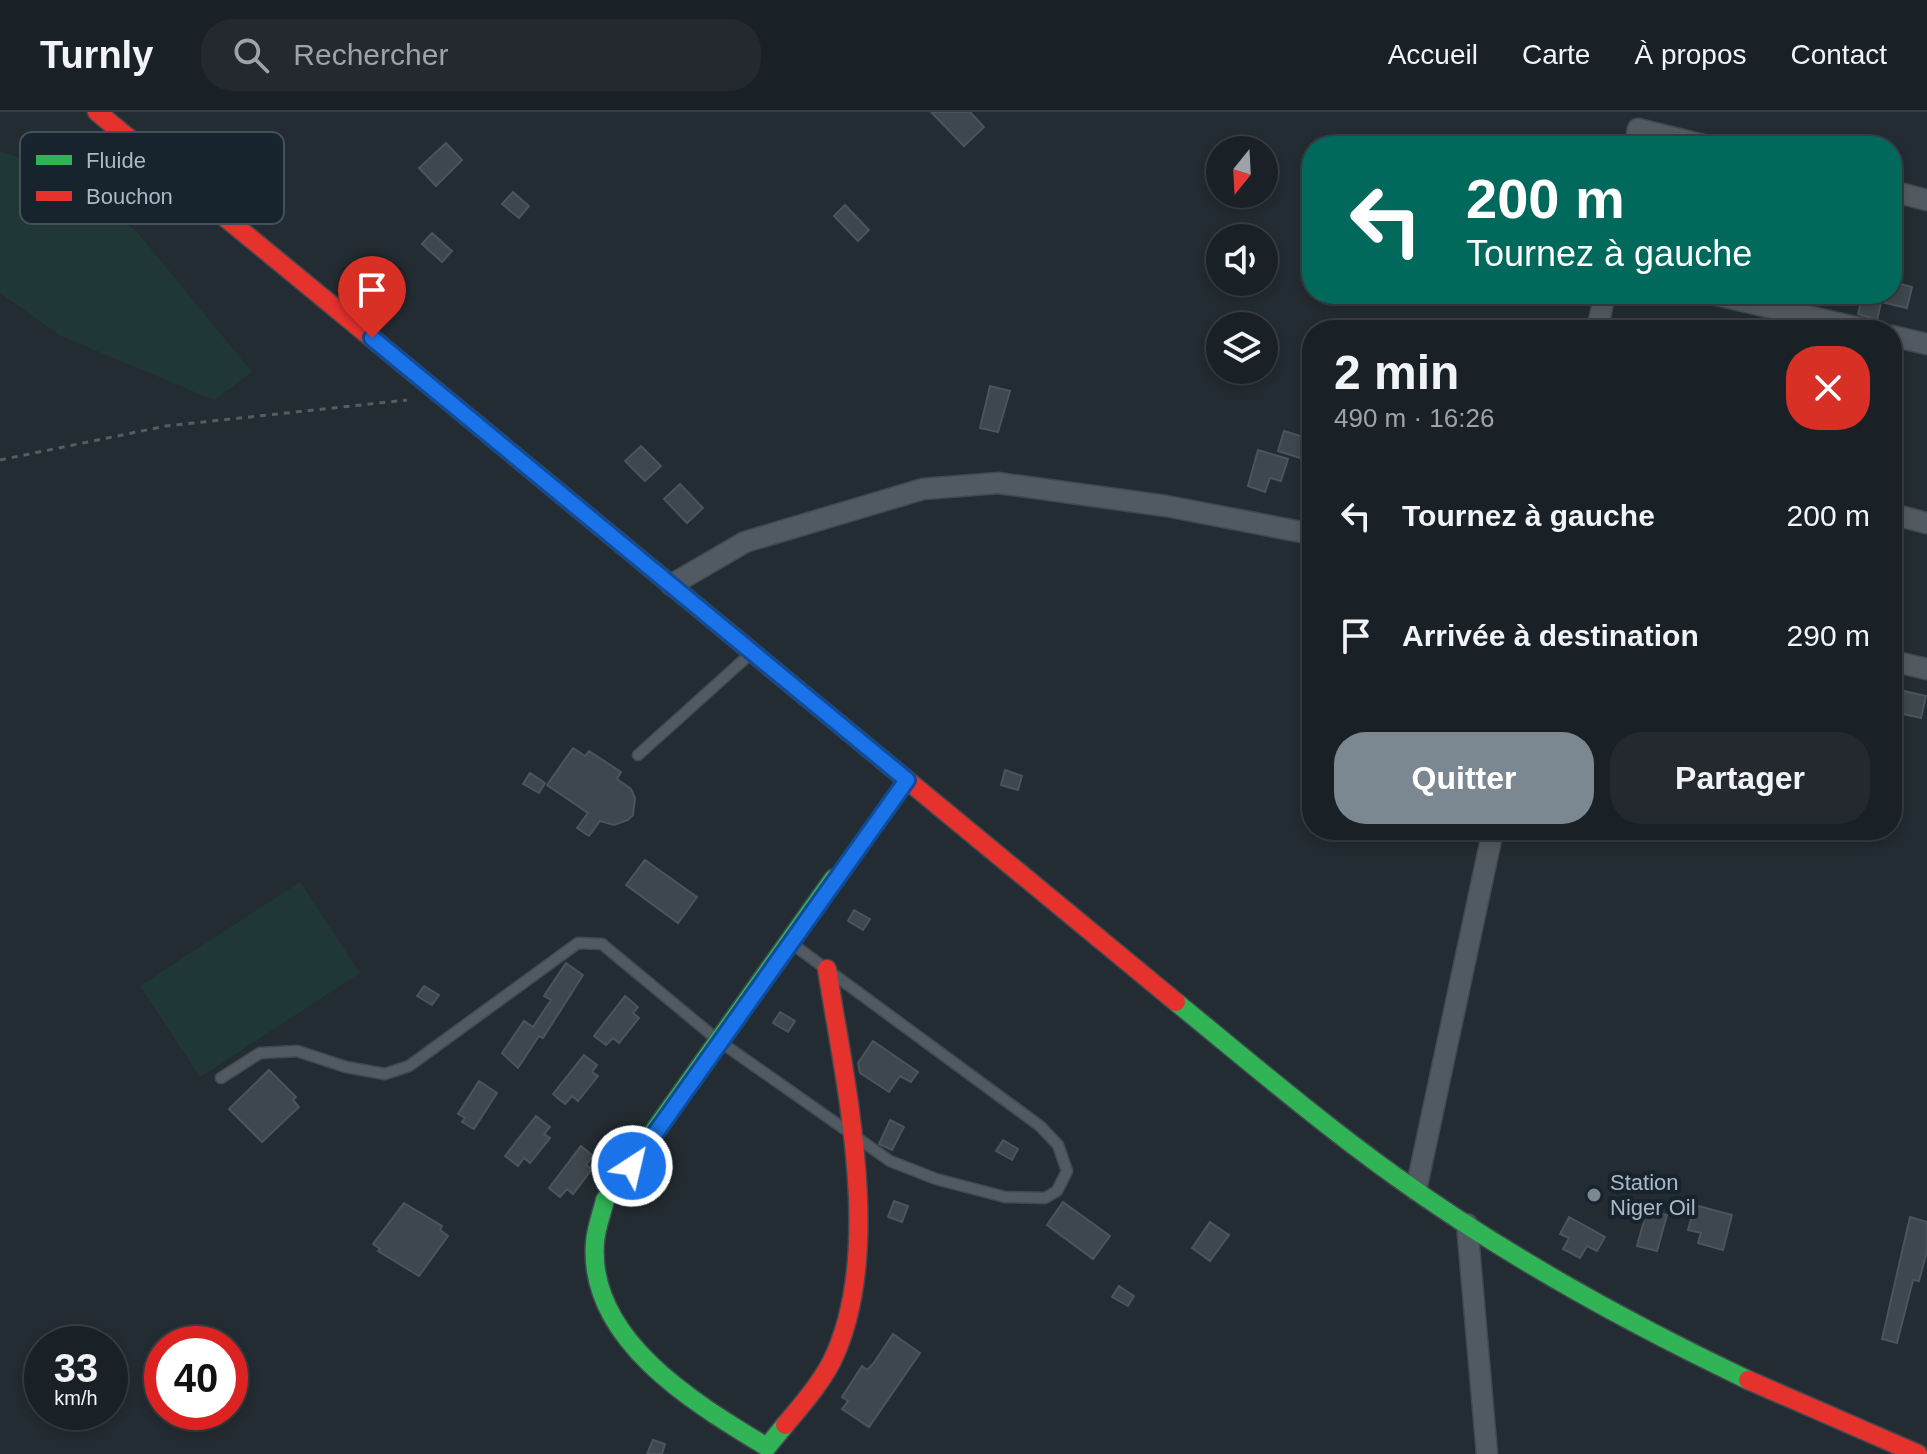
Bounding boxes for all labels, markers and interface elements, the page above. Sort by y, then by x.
search box [201,19,761,91]
icon: search [229,33,273,77]
text: Turnly [40,34,153,76]
text: Rechercher [293,38,448,71]
text: Accueil [1388,39,1478,70]
text: Carte [1522,39,1590,70]
text: À propos [1634,39,1747,70]
text: Contact [1791,39,1887,70]
legend [20,132,284,224]
north arrow [1206,136,1278,208]
map controls [1206,136,1278,384]
text: Fluide [86,148,146,173]
text: 200 m [1466,167,1625,230]
icon: left [1334,168,1438,272]
text: Bouchon [86,184,173,209]
button: sound [1206,224,1278,296]
text: Tournez à gauche [1466,233,1752,274]
pin [338,256,406,338]
icon: arrive [350,268,394,312]
button: layers [1206,312,1278,384]
text: 2 min [1334,346,1459,399]
button: close [1786,346,1870,430]
text: 490 m · 16:26 [1334,403,1494,433]
icon: left [1334,494,1378,538]
text: Tournez à gauche [1402,499,1655,532]
text: 200 m [1787,499,1870,532]
icon: arrive [1334,614,1378,658]
text: Arrivée à destination [1402,619,1699,652]
text: 290 m [1787,619,1870,652]
button: Quitter [1334,732,1594,824]
button: Partager [1610,732,1870,824]
position arrow [590,1124,674,1208]
place label: Station Niger Oil [1610,1170,1696,1220]
marker: Station Niger Oil [1585,1186,1603,1204]
speed limit sign: 40 [144,1326,248,1430]
text: 33 [54,1346,98,1390]
text: km/h [54,1387,98,1409]

